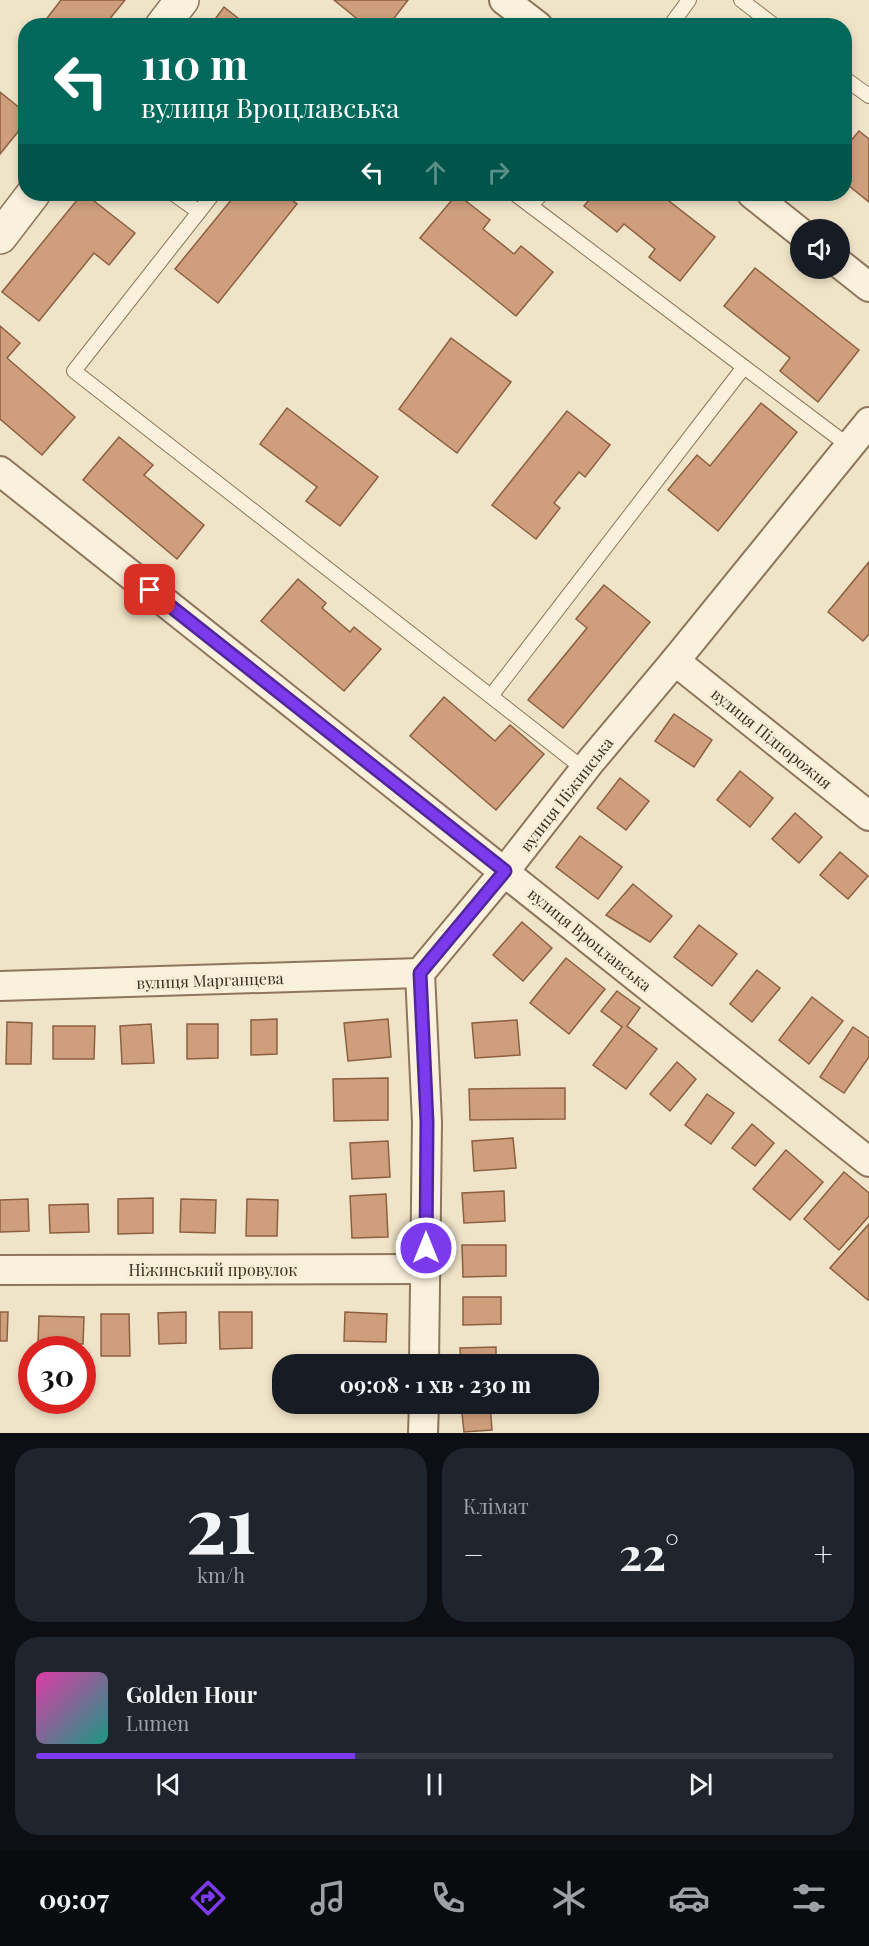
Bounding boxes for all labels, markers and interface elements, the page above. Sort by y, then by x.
text: 110 m [141,35,248,91]
icon: left [42,42,120,120]
text: вулиця Вроцлавська [141,89,399,125]
icon: left [356,156,389,189]
icon: ahead [419,156,452,189]
icon: right [482,156,515,189]
map controls [790,219,850,279]
button: sound [790,219,850,279]
pin [124,564,175,615]
icon: arrive [133,573,166,606]
street label: вулиця Підпорожня [707,683,837,793]
street label: вулиця Ніжинська [515,732,617,855]
street label: вулиця Вроцлавська [524,883,656,995]
street label: вулиця Марганцева [136,967,284,993]
position arrow [394,1216,458,1280]
street label: Ніжинський провулок [128,1259,298,1280]
speed limit sign: 30 [18,1336,96,1414]
text: 09:08 · 1 хв · 230 m [340,1369,531,1399]
text: 21 [186,1470,256,1574]
text: Клімат [463,1492,529,1519]
text: 22° [619,1522,679,1582]
text: − [463,1531,484,1575]
text: + [814,1531,833,1575]
text: km/h [197,1561,245,1588]
text: Golden Hour [126,1679,257,1709]
text: Lumen [126,1709,189,1736]
icon: previous [152,1768,185,1801]
icon: pause [418,1768,451,1801]
icon: next [684,1768,717,1801]
icon: directions [187,1877,229,1919]
icon: music [307,1877,349,1919]
icon: phone [427,1877,469,1919]
icon: climate [548,1877,590,1919]
icon: car [668,1877,710,1919]
icon: filters [788,1877,830,1919]
text: 09:07 [39,1880,109,1916]

